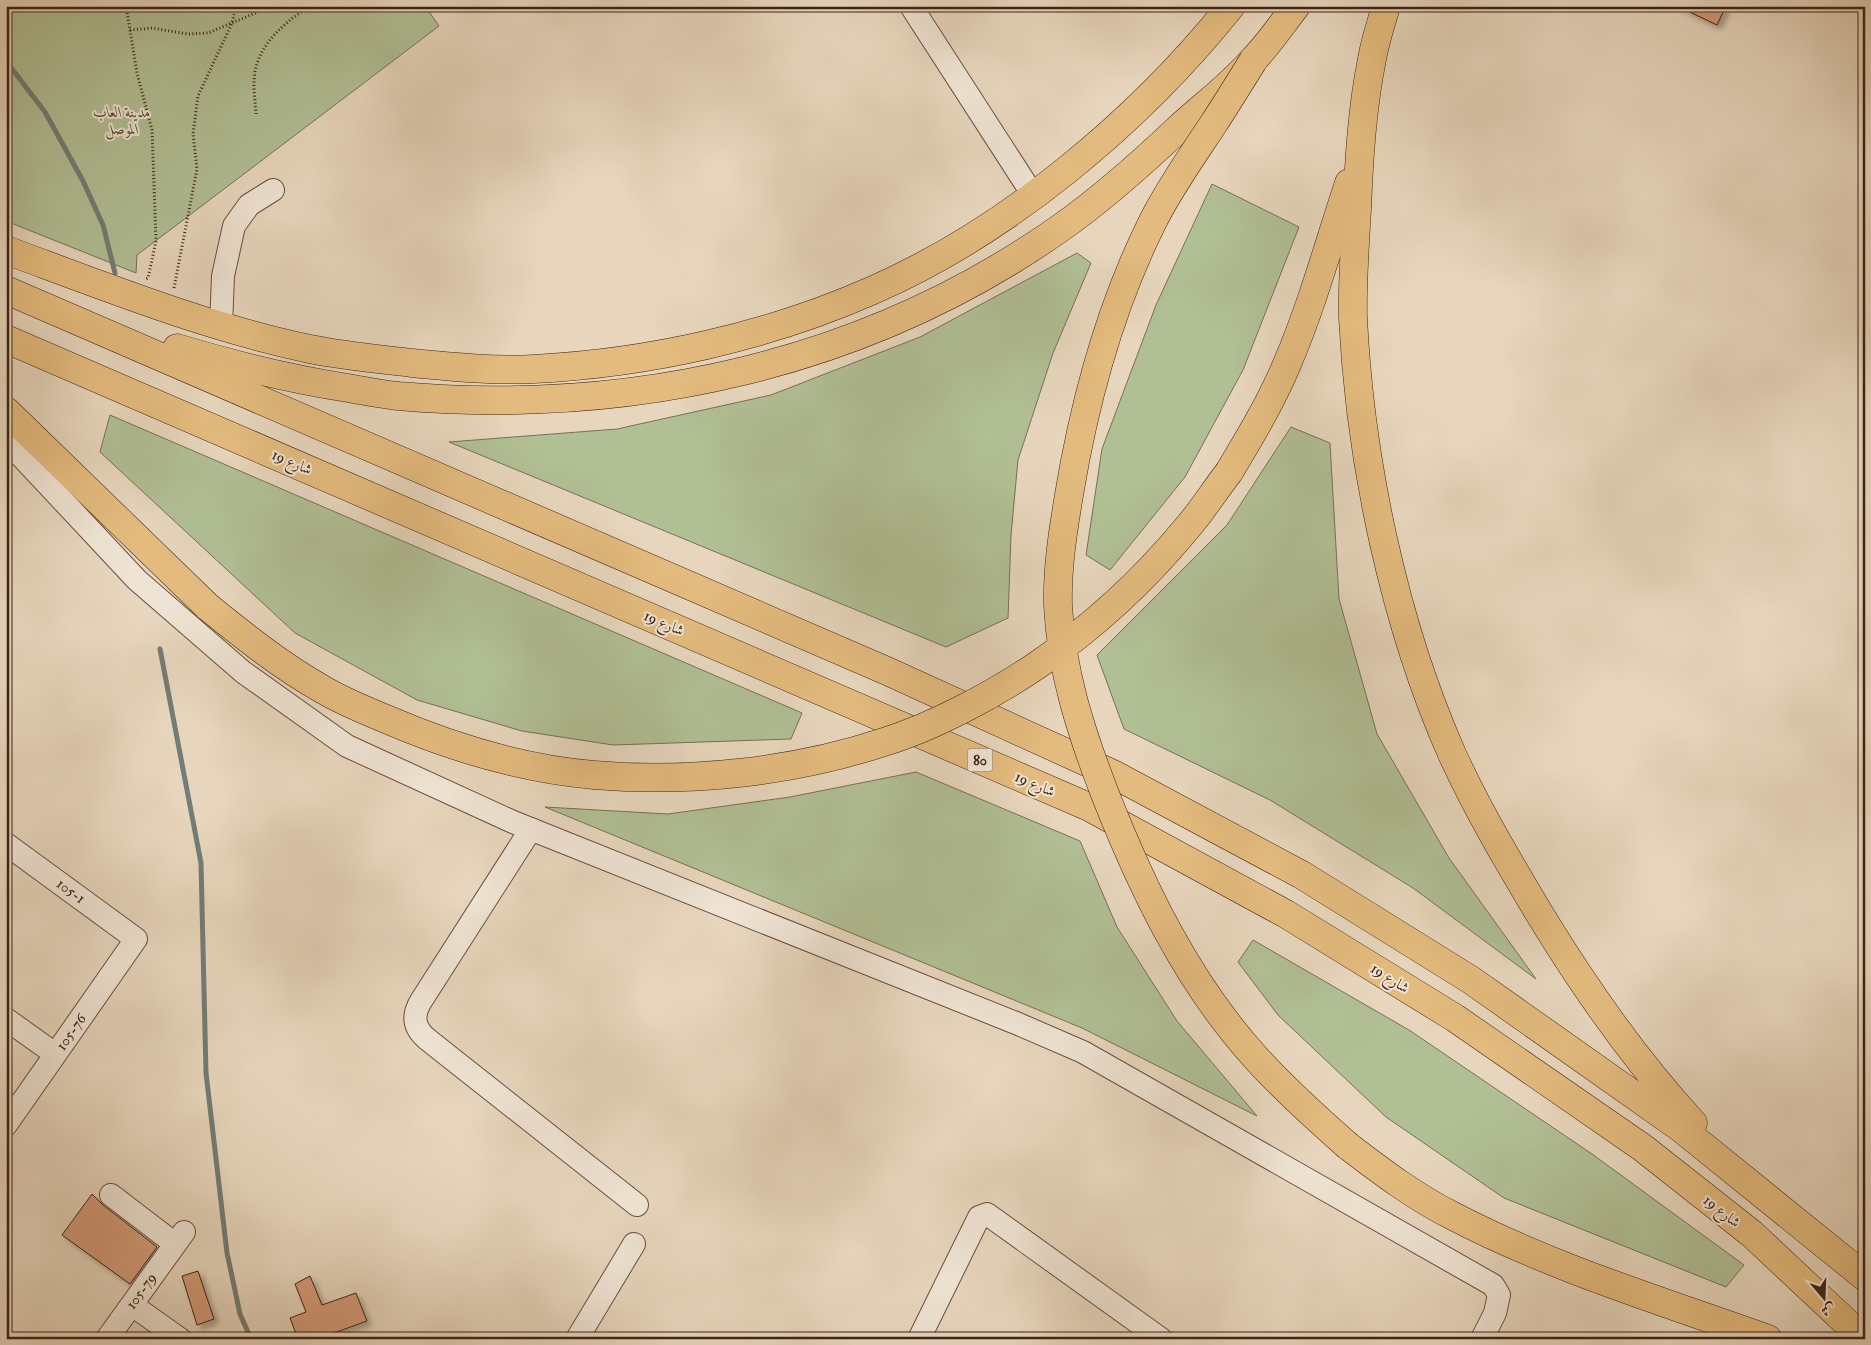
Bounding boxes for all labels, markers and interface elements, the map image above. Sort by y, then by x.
park label: مدينة العاب الموصل [93,103,151,140]
street label: شارع 19 [268,445,315,482]
street label: شارع 19 [640,606,687,643]
road number: 80 [968,748,992,772]
street label: شارع 19 [1011,767,1058,804]
street label: 105-1 [52,875,89,908]
street label: شارع 19 [1365,959,1413,1000]
street label: 105-76 [52,1009,92,1054]
street label: شارع 19 [1697,1191,1744,1234]
street label: 105-79 [122,1269,161,1313]
north arrow [1798,1272,1848,1322]
text: ش [1819,1300,1837,1320]

